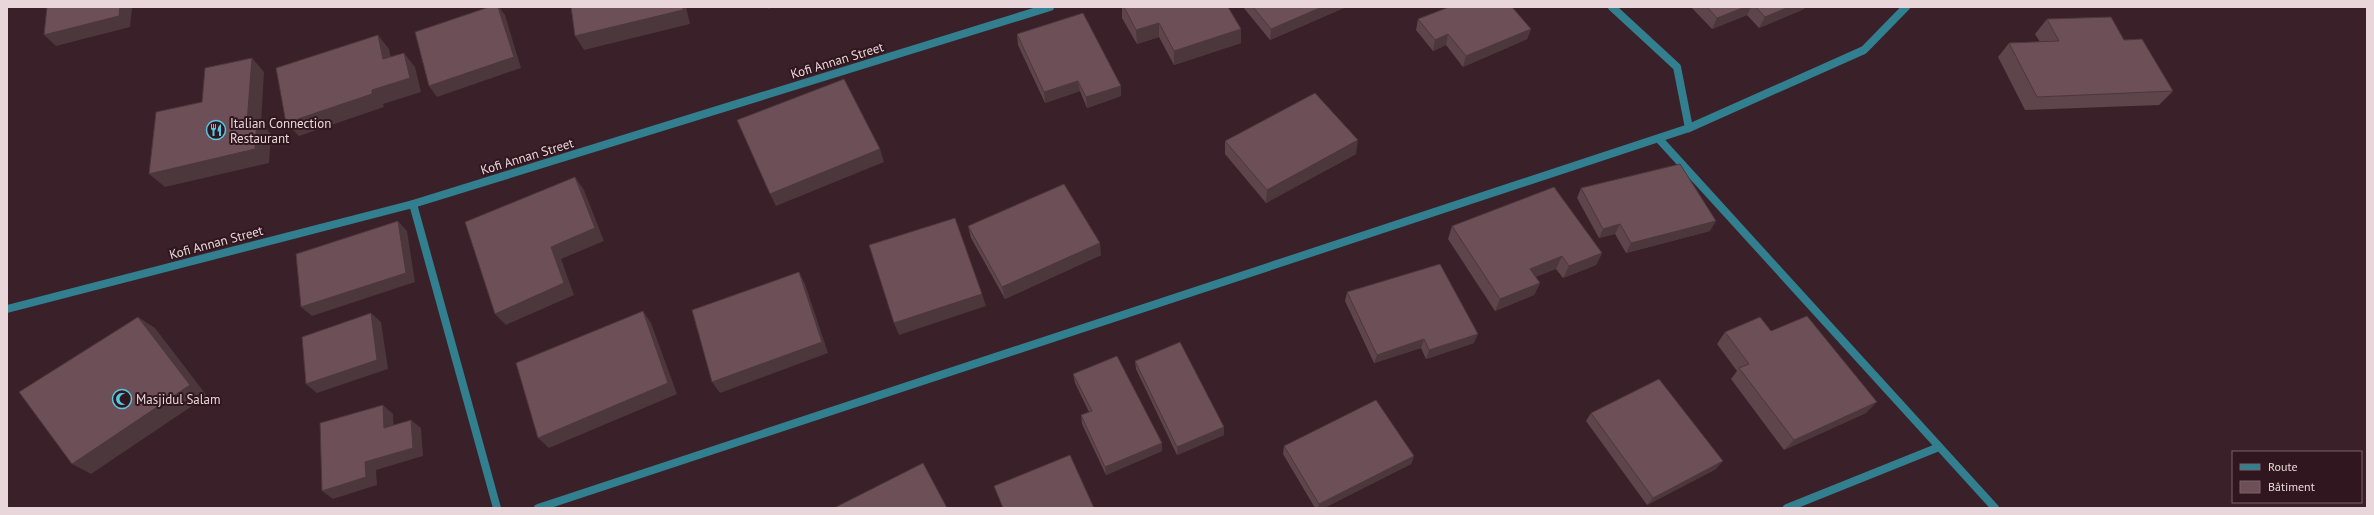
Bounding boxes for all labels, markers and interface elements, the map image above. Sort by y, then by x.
street label: Kofi Annan Street [789,38,886,83]
place label: Italian Connection Restaurant [230,115,331,147]
restaurant icon: Italian Connection Restaurant [205,119,227,141]
street label: Kofi Annan Street [479,134,576,179]
street label: Kofi Annan Street [167,222,265,263]
mosque icon: Masjidul Salam [111,388,133,410]
place label: Masjidul Salam [136,391,221,408]
legend [2232,451,2362,503]
text: Route [2268,459,2298,474]
text: Bâtiment [2268,479,2315,494]

